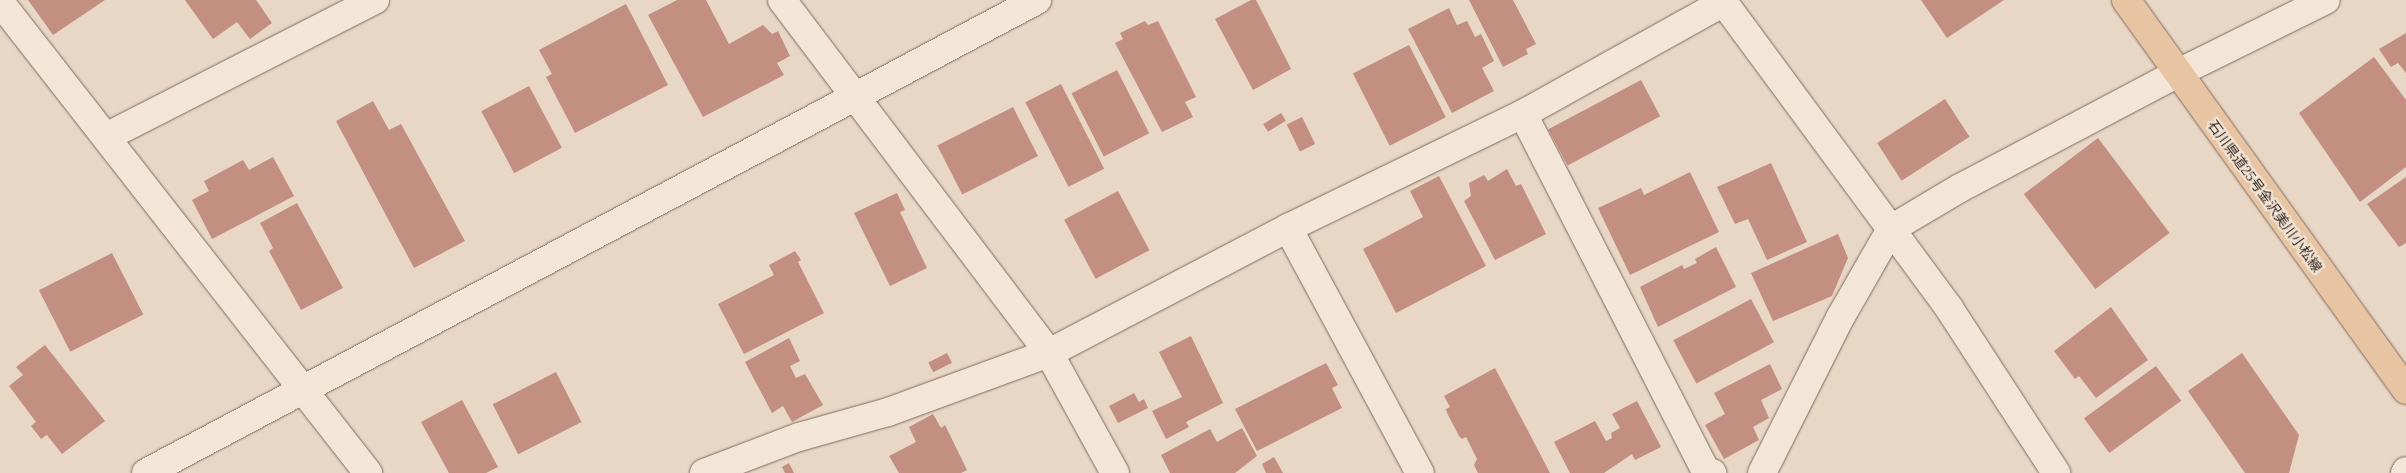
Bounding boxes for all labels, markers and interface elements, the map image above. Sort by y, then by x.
street label: 石川県道25号金沢美川小松線 [2204,117,2326,275]

